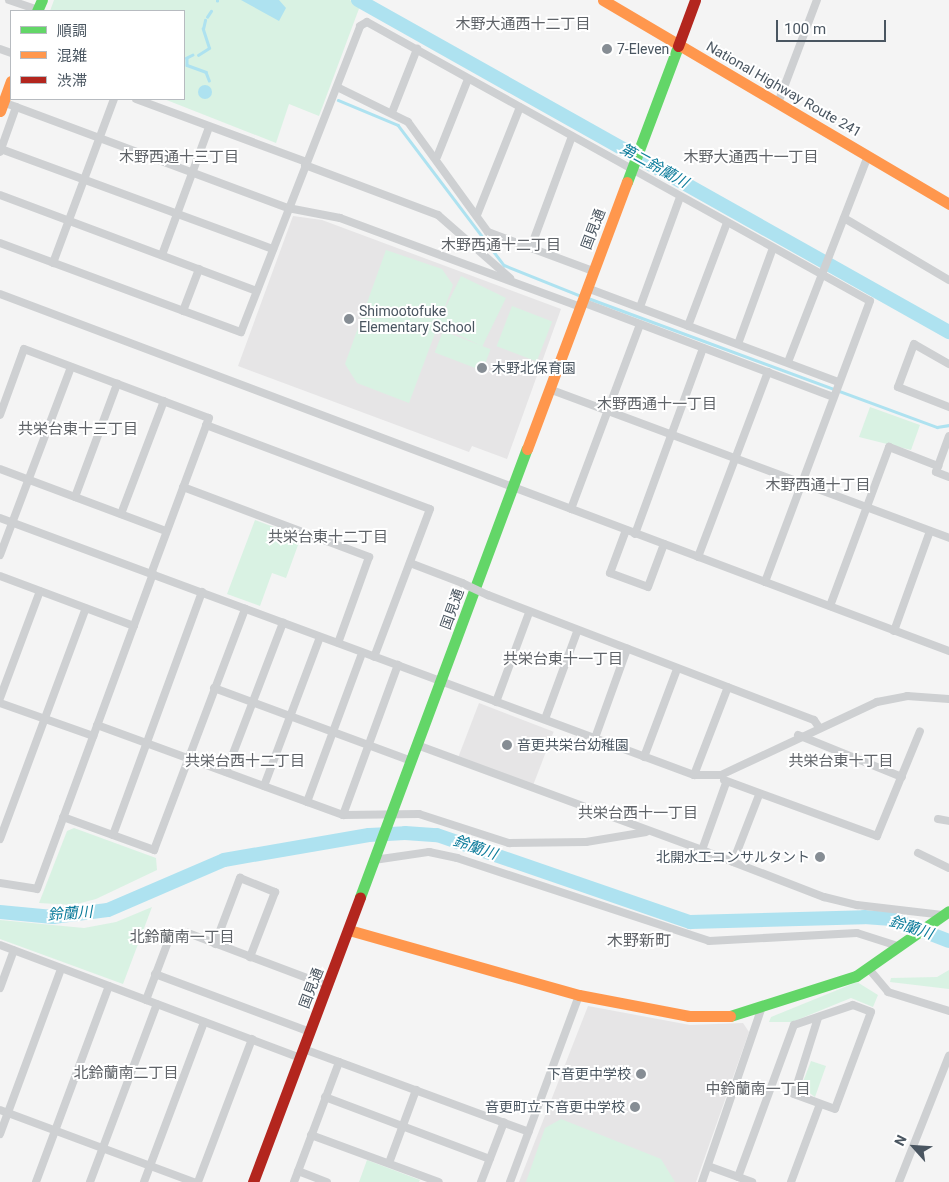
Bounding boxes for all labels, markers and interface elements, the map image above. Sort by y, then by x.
legend [10,10,185,100]
scale bar [779,10,889,42]
district label: 木野大通西十二丁目 [456,16,590,34]
text: 100 m [784,20,826,38]
text: 順調 [57,22,87,40]
street label: National Highway Route 241 [703,38,865,140]
place label: 7-Eleven [617,41,669,57]
marker: 7-Eleven [601,43,613,55]
text: 混雑 [57,47,87,65]
text: 渋滞 [57,72,87,90]
water label: 第二鈴蘭川 [617,140,691,192]
district label: 木野西通十三丁目 [119,149,239,167]
district label: 木野大通西十一丁目 [684,149,818,167]
street label: 国見通 [578,206,608,252]
district label: 木野西通十二丁目 [441,237,561,255]
place label: Shimootofuke Elementary School [359,303,475,336]
marker: Shimootofuke Elementary School [343,313,355,325]
place label: 木野北保育園 [492,360,576,376]
marker: 木野北保育園 [476,362,488,374]
district label: 木野西通十一丁目 [597,396,717,414]
district label: 共栄台東十三丁目 [18,421,138,439]
district label: 木野西通十丁目 [766,477,870,495]
district label: 共栄台東十二丁目 [268,529,388,547]
street label: 国見通 [437,586,467,632]
district label: 共栄台東十一丁目 [503,651,623,669]
place label: 音更共栄台幼稚園 [517,737,629,753]
marker: 音更共栄台幼稚園 [501,739,513,751]
district label: 共栄台西十二丁目 [185,753,305,771]
district label: 共栄台東十丁目 [789,753,893,771]
district label: 共栄台西十一丁目 [578,805,698,823]
water label: 鈴蘭川 [451,832,499,864]
place label: 北開水工コンサルタント [656,849,810,865]
marker: 北開水工コンサルタント [814,851,826,863]
water label: 鈴蘭川 [47,903,93,925]
water label: 鈴蘭川 [887,912,935,944]
district label: 北鈴蘭南一丁目 [130,929,234,947]
district label: 木野新町 [607,931,671,951]
street label: 国見通 [296,965,326,1011]
district label: 北鈴蘭南二丁目 [74,1065,178,1083]
place label: 下音更中学校 [547,1066,631,1082]
marker: 下音更中学校 [635,1068,647,1080]
district label: 中鈴蘭南一丁目 [706,1081,810,1099]
place label: 音更町立下音更中学校 [485,1099,625,1115]
marker: 音更町立下音更中学校 [629,1101,641,1113]
north arrow [889,1122,939,1172]
text: N [891,1132,910,1148]

